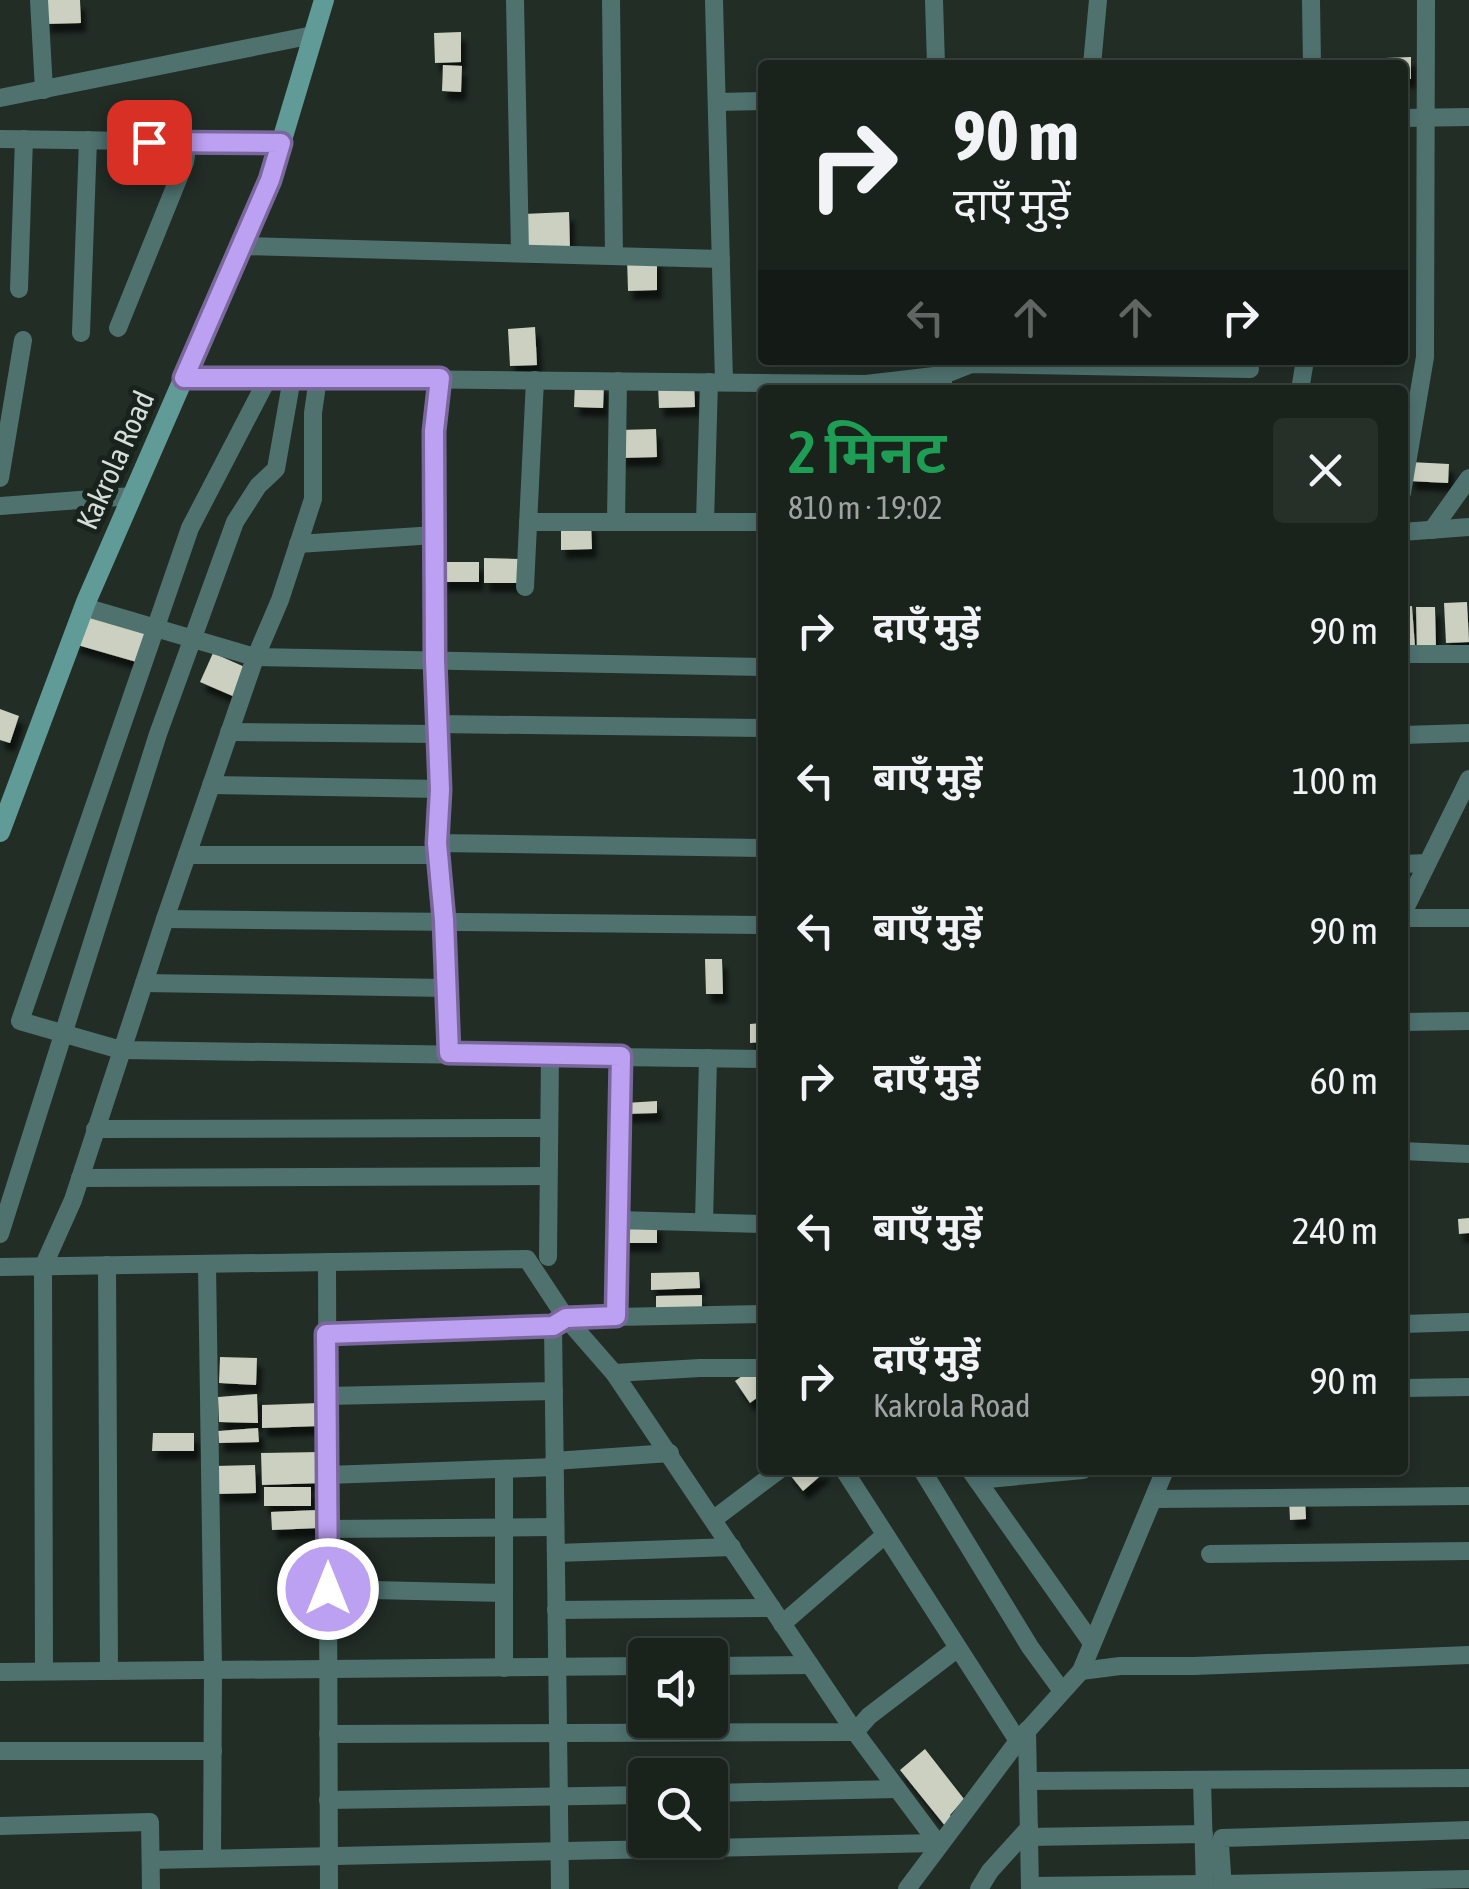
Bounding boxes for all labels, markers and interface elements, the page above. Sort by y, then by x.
text: 90 m [953,95,1079,175]
pin [107,100,192,185]
icon: right [788,100,918,230]
icon: arrive [122,115,177,170]
text: दाएँ मुड़ें [953,178,1071,230]
icon: left [898,290,953,345]
icon: ahead [1003,290,1058,345]
icon: ahead [1108,290,1163,345]
icon: right [1213,290,1268,345]
street label: Kakrola Road [69,386,161,534]
text: 2 मिनट [788,417,946,486]
button: close [1273,418,1378,523]
text: 810 m · 19:02 [788,489,943,526]
icon: right [788,603,843,658]
text: दाएँ मुड़ें [873,605,980,648]
text: 90 m [1310,609,1378,652]
icon: left [788,753,843,808]
text: बाएँ मुड़ें [873,755,982,798]
text: 100 m [1292,759,1378,802]
icon: left [788,903,843,958]
text: बाएँ मुड़ें [873,905,982,948]
text: 90 m [1310,909,1378,952]
icon: right [788,1053,843,1108]
text: दाएँ मुड़ें [873,1055,980,1098]
text: 60 m [1310,1059,1378,1102]
icon: left [788,1203,843,1258]
text: बाएँ मुड़ें [873,1205,982,1248]
text: 240 m [1292,1209,1378,1252]
text: दाएँ मुड़ें [873,1336,980,1379]
icon: right [788,1353,843,1408]
text: 90 m [1310,1359,1378,1402]
text: Kakrola Road [873,1387,1030,1424]
position arrow [276,1537,380,1641]
map controls [628,1638,728,1858]
button: sound [628,1638,728,1738]
button: search [628,1758,728,1858]

